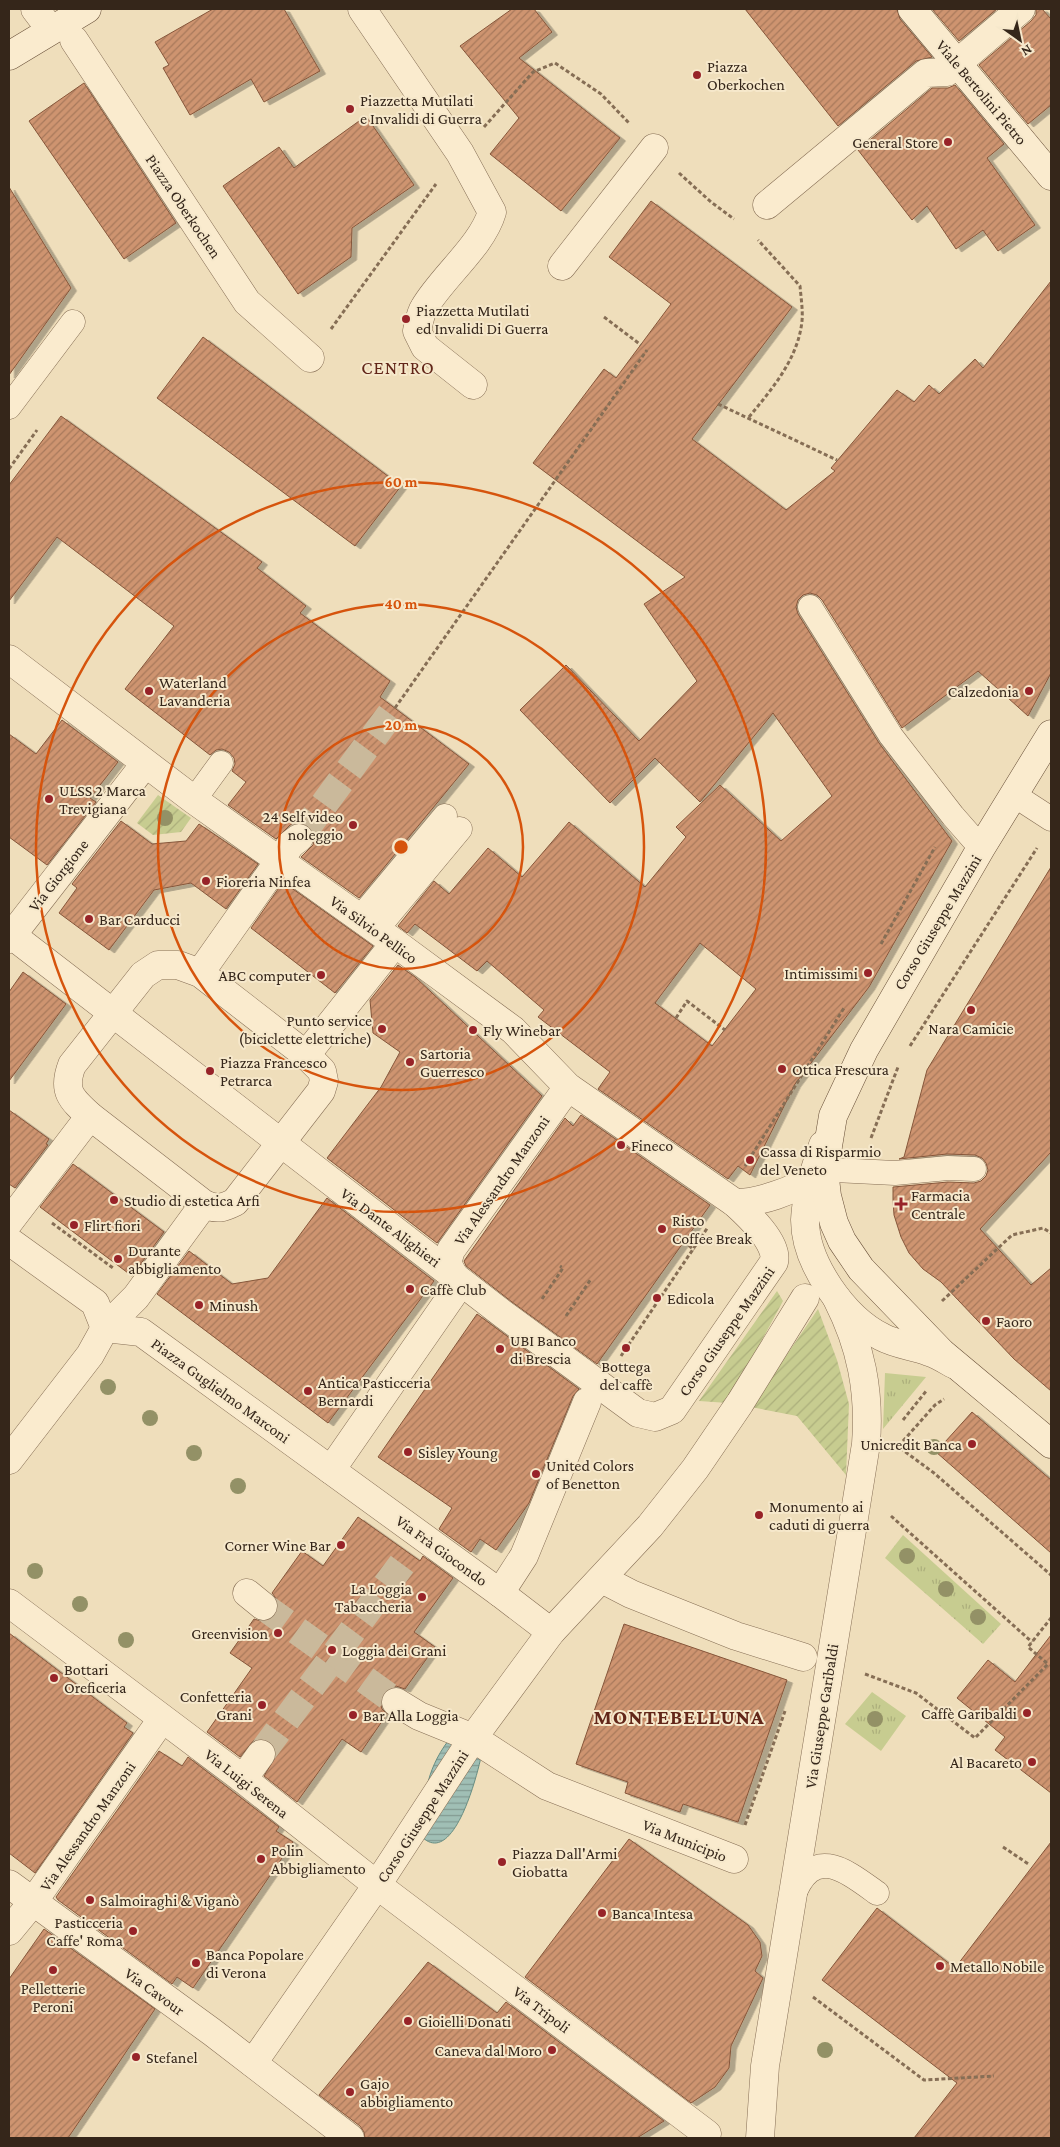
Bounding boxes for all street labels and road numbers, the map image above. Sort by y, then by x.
street label: Viale Bertolini Pietro [933,37,1030,148]
street label: Piazza Oberkochen [143,151,225,262]
street label: Via Giorgione [25,836,93,915]
street label: Corso Giuseppe Mazzini [890,852,985,993]
street label: Via Silvio Pellico [327,892,421,967]
street label: Via Alessandro Manzoni [450,1112,552,1248]
street label: Via Dante Alighieri [337,1184,444,1271]
street label: Corso Giuseppe Mazzini [675,1263,778,1400]
street label: Piazza Guglielmo Marconi [148,1335,293,1447]
street label: Via Frà Giocondo [393,1512,491,1589]
street label: Via Giuseppe Garibaldi [802,1643,842,1790]
street label: Via Luigi Serena [201,1745,293,1823]
street label: Corso Giuseppe Mazzini [373,1747,472,1886]
street label: Via Alessandro Manzoni [36,1758,138,1894]
street label: Via Municipio [640,1816,729,1866]
street label: Via Cavour [122,1964,188,2019]
street label: Via Tripoli [509,1983,573,2037]

